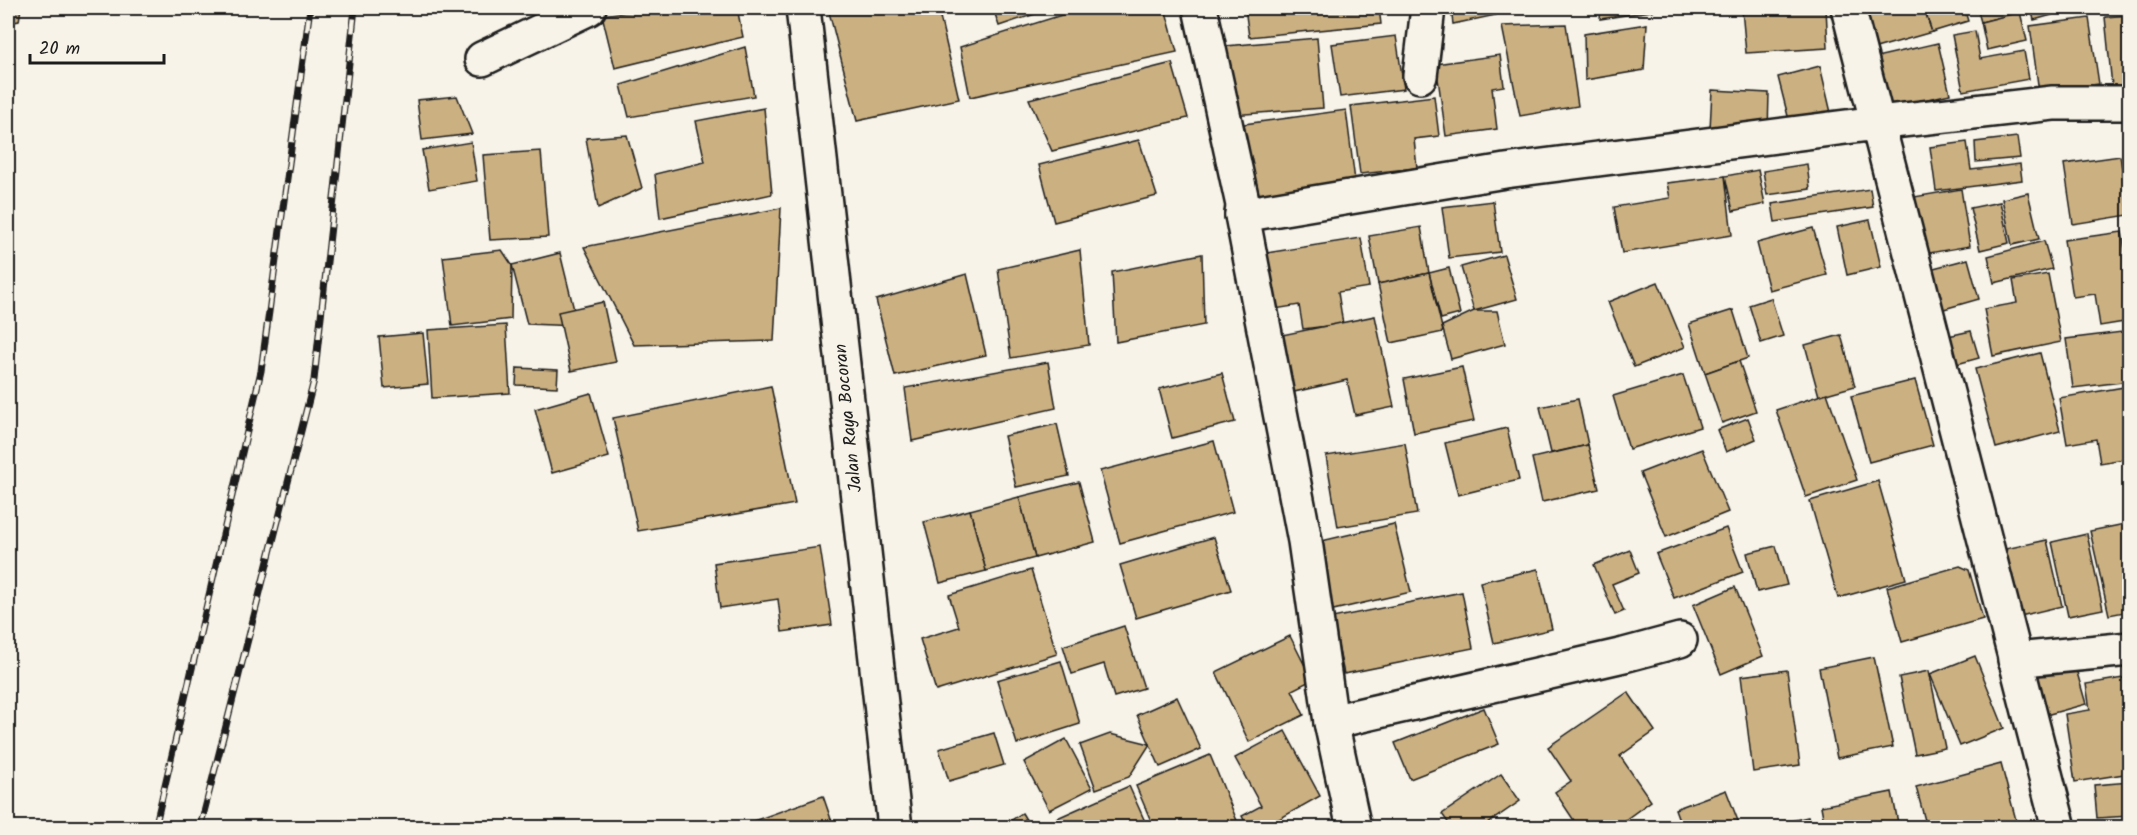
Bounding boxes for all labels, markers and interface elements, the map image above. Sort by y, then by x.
scale bar [30,27,164,65]
text: 20 m [39,35,80,64]
street label: Jalan Raya Bocoran [827,342,871,494]

